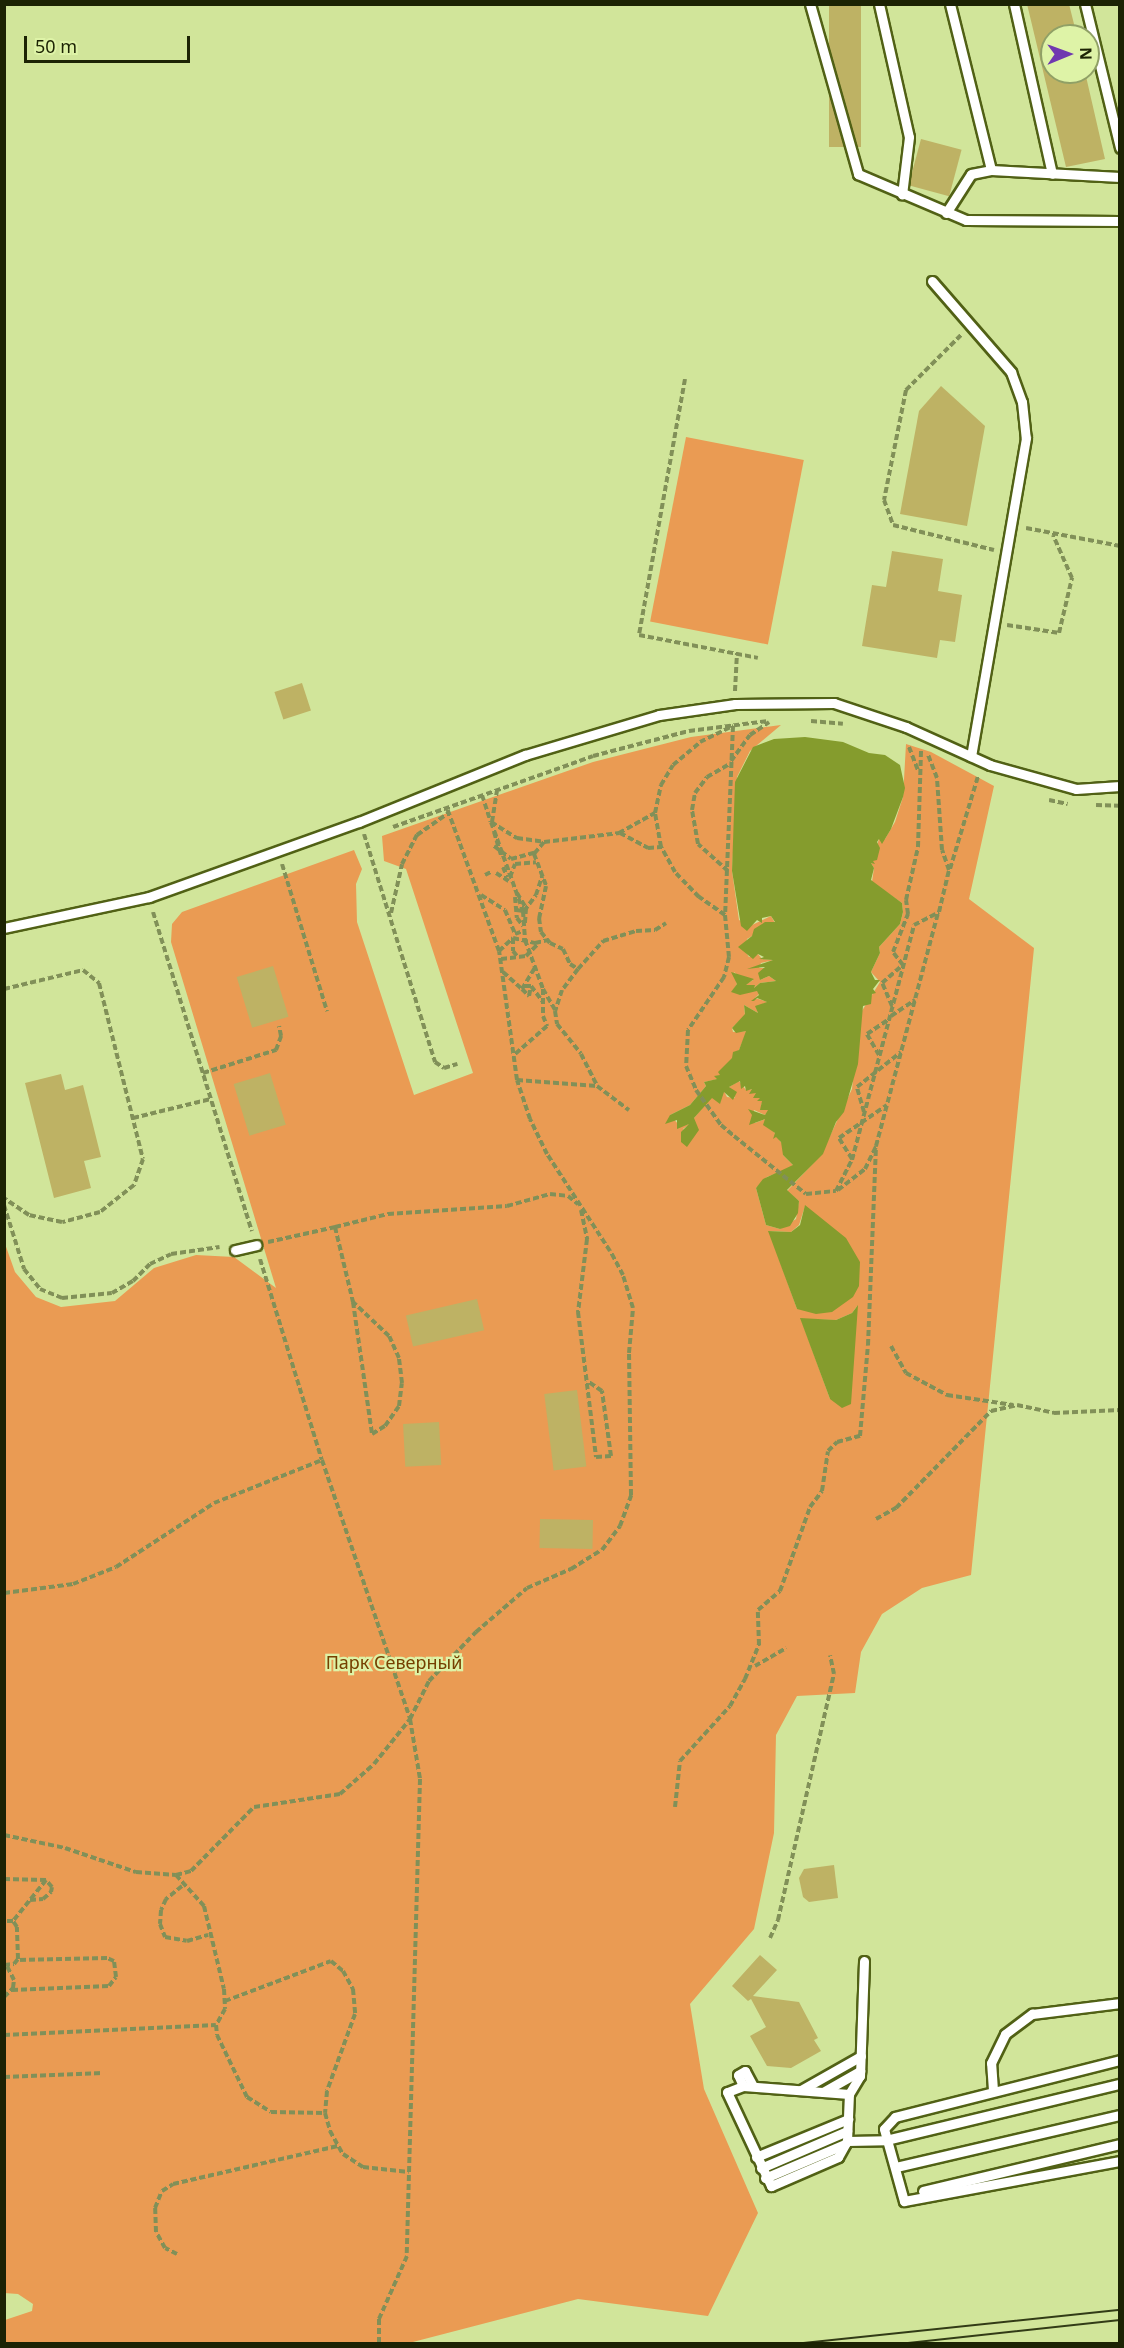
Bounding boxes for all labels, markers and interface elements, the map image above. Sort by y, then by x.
scale bar [27,24,194,62]
north arrow [1040,24,1100,84]
text: 50 m [35,34,77,58]
text: N [1075,47,1097,60]
park label: Парк Северный [326,1651,462,1673]

